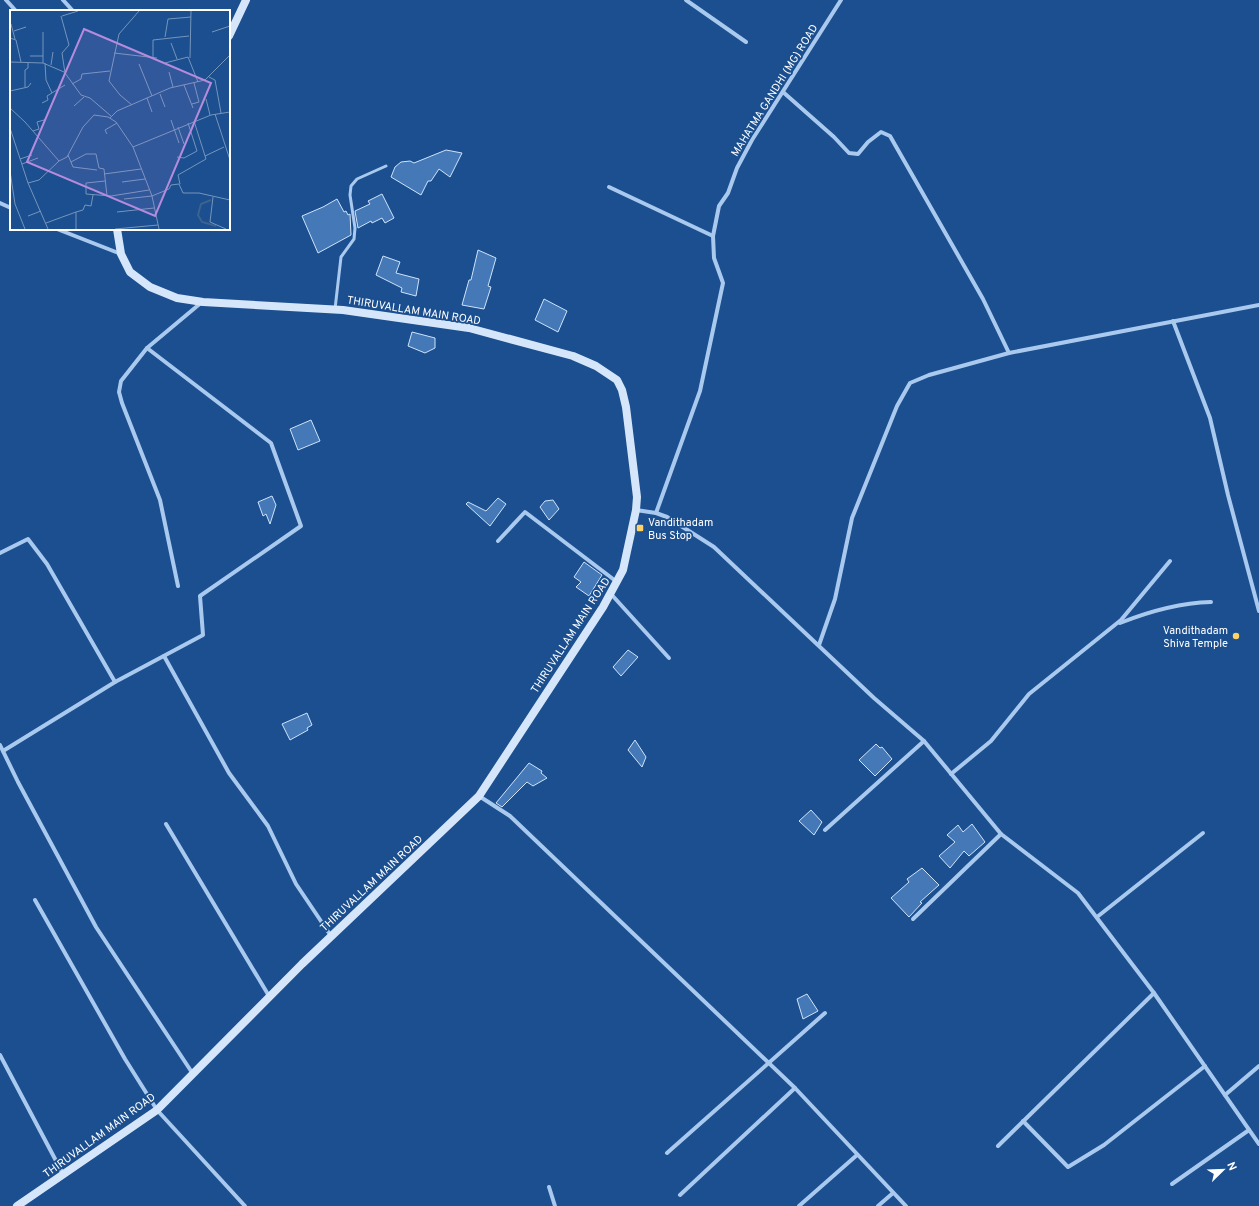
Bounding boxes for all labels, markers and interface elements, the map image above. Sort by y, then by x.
inset map [10,10,230,230]
street label: MAHATMA GANDHI (MG) ROAD [728,22,821,159]
street label: THIRUVALLAM MAIN ROAD [346,293,482,328]
place label: Vandithadam Bus Stop [648,516,713,543]
marker: Vandithadam Bus Stop [635,523,645,533]
street label: THIRUVALLAM MAIN ROAD [528,575,614,696]
place label: Vandithadam Shiva Temple [1163,624,1228,651]
marker: Vandithadam Shiva Temple [1231,631,1241,641]
street label: THIRUVALLAM MAIN ROAD [317,832,426,935]
street label: THIRUVALLAM MAIN ROAD [41,1090,158,1181]
north arrow [1203,1150,1243,1190]
text: N [1223,1160,1239,1173]

